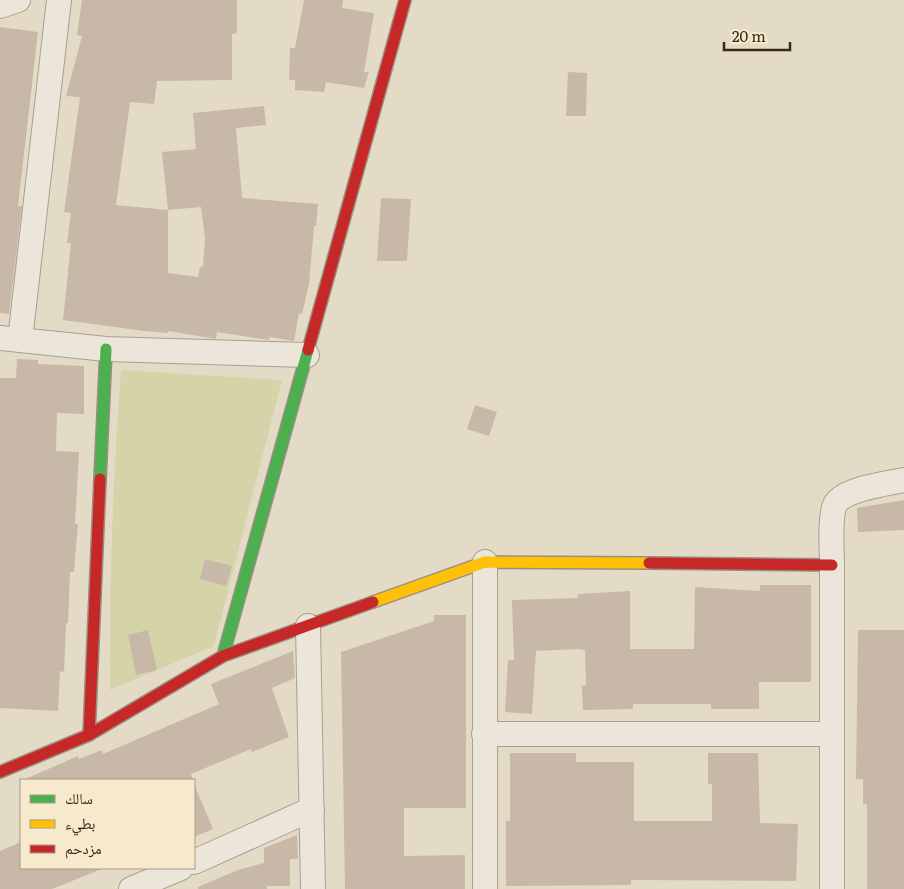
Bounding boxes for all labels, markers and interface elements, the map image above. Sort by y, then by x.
scale bar [724,20,790,52]
text: 20 m [732,24,766,47]
legend [20,779,195,869]
text: سالك [65,786,93,809]
text: بطيء [65,811,95,836]
text: مزدحم [65,836,102,859]

